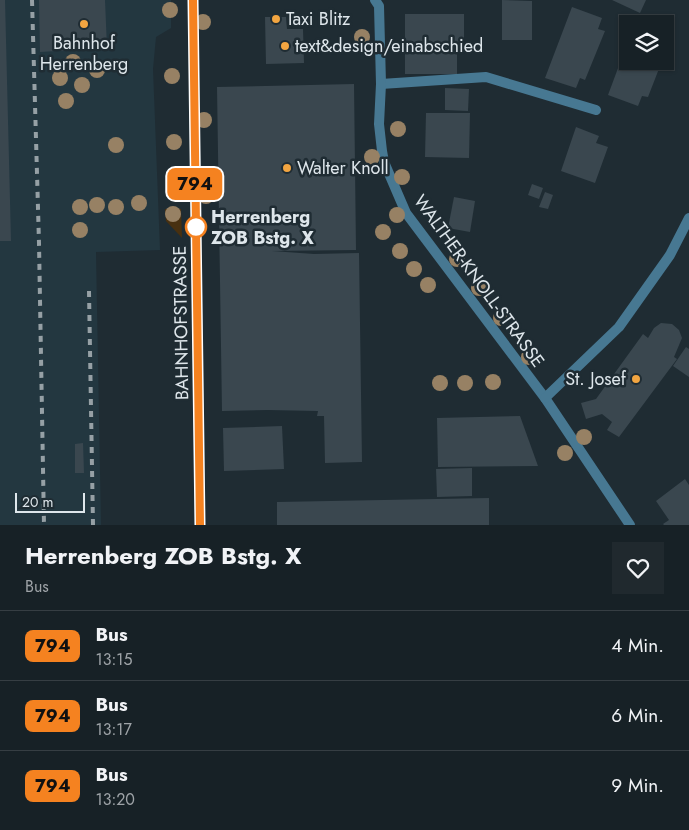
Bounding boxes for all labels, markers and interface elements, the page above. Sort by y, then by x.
place label: Taxi Blitz [286,6,351,32]
marker: Taxi Blitz [270,13,282,25]
map controls [619,15,674,70]
button: layers [619,15,674,70]
marker: Bahnhof Herrenberg [78,18,90,30]
place label: Bahnhof Herrenberg [40,30,128,77]
place label: text&design/einabschied [295,33,483,59]
marker: text&design/einabschied [279,40,291,52]
place label: Walter Knoll [297,155,389,181]
marker: Walter Knoll [281,162,293,174]
line badge: 794 [166,168,224,200]
text: 794 [177,171,213,197]
street label: WALTHER-KNOLL-STRASSE [407,189,551,373]
place label: Herrenberg ZOB Bstg. X [211,204,314,251]
marker: Herrenberg ZOB Bstg. X [185,216,207,238]
street label: BAHNHOFSTRASSE [167,246,195,400]
place label: St. Josef [565,366,627,392]
marker: St. Josef [630,373,642,385]
scale bar [15,490,85,513]
text: 20 m [22,492,54,512]
text: Herrenberg ZOB Bstg. X [25,538,302,573]
button: heart [612,542,664,594]
text: Bus [25,575,49,598]
text: Bus [95,621,128,648]
text: 4 Min. [611,632,664,659]
text: 794 [35,633,70,659]
text: 13:15 [95,648,132,671]
text: Bus [95,691,128,718]
text: 6 Min. [611,702,664,729]
text: 794 [35,703,70,729]
text: 13:17 [95,718,132,741]
text: Bus [95,761,128,788]
text: 9 Min. [611,772,664,799]
text: 794 [35,773,70,799]
text: 13:20 [95,788,135,811]

